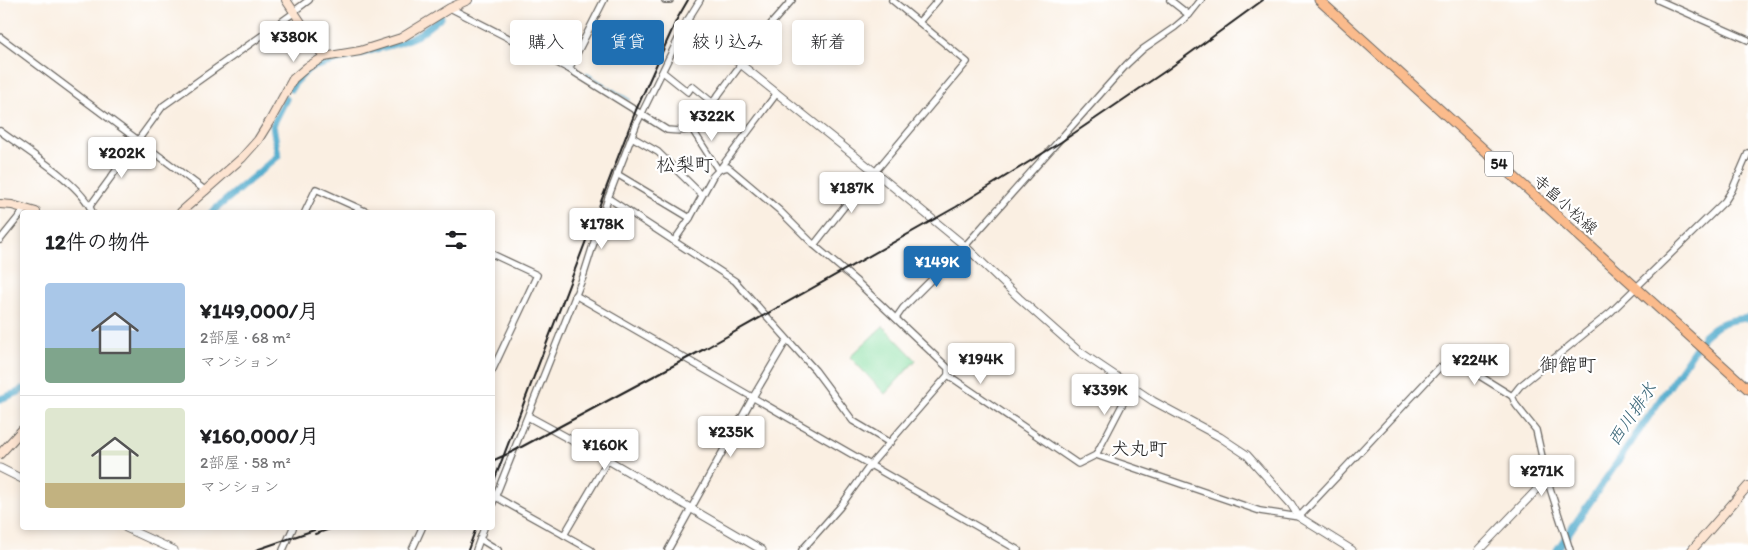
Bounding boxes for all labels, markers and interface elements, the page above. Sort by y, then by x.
pin: ¥380K [259,20,329,63]
chip: 購入 [510,20,582,65]
chip: 賃貸 [592,20,664,65]
chip: 絞り込み [674,20,782,65]
chip: 新着 [792,20,864,65]
text: ¥380K [271,27,317,46]
pin: ¥322K [677,100,747,142]
text: ¥322K [690,106,734,125]
pin: ¥202K [87,136,157,179]
text: ¥202K [99,143,145,162]
road number: 54 [1485,152,1513,176]
district label: 松梨町 [656,153,714,176]
street label: 寺畠小松線 [1530,171,1602,238]
pin: ¥187K [817,172,887,214]
text: ¥187K [830,178,874,197]
pin: ¥178K [567,208,637,250]
text: ¥178K [580,214,624,233]
icon: filters [442,226,470,254]
text: 12件の物件 [45,229,150,254]
pin: ¥149K [902,246,972,288]
text: ¥149K [915,252,959,271]
text: ¥149,000/月 [200,298,319,323]
icon: home [85,303,145,363]
text: 2部屋 · 68 m² [200,328,291,347]
pin: ¥194K [946,342,1016,385]
pin: ¥224K [1440,344,1510,386]
text: ¥194K [959,349,1003,368]
text: ¥224K [1452,350,1498,369]
text: マンション [200,352,279,371]
district label: 御館町 [1539,353,1597,376]
pin: ¥339K [1070,374,1140,416]
water label: 西川排水 [1603,378,1661,450]
text: ¥339K [1083,380,1128,399]
pin: ¥235K [696,416,766,458]
text: ¥235K [709,422,753,441]
text: ¥160,000/月 [200,423,319,448]
icon: home [85,428,145,488]
pin: ¥160K [570,428,640,471]
text: ¥160K [583,435,627,454]
district label: 犬丸町 [1110,437,1168,460]
text: 2部屋 · 58 m² [200,453,291,472]
pin: ¥271K [1507,454,1577,497]
text: ¥271K [1521,461,1563,480]
text: マンション [200,477,279,496]

